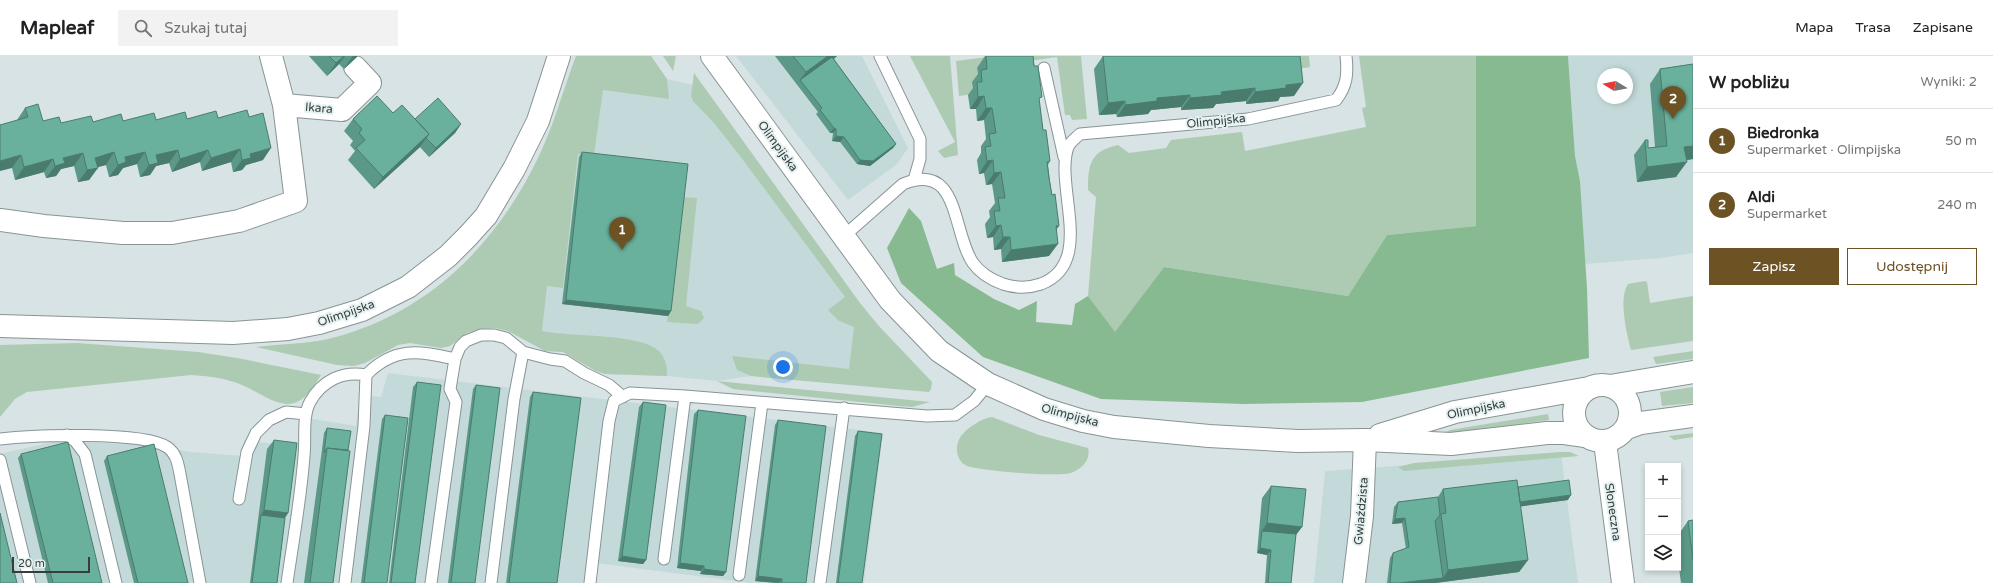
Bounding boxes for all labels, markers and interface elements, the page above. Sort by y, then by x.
search box [118,10,398,46]
text: Mapleaf [20,17,94,39]
icon: search [132,17,154,39]
text: Szukaj tutaj [164,19,247,37]
text: Mapa [1795,19,1833,36]
text: Trasa [1855,19,1891,36]
text: Zapisane [1913,19,1973,36]
north arrow [1597,68,1633,104]
text: W pobliżu [1709,72,1790,93]
text: Wyniki: 2 [1921,74,1977,90]
pin: 2 [1660,86,1686,119]
street label: Ikara [305,100,333,116]
street label: Olimpijska [1186,111,1246,131]
street label: Olimpijska [755,118,801,174]
text: Biedronka [1747,124,1819,142]
text: 1 [1718,133,1726,149]
text: 50 m [1945,133,1977,149]
text: Supermarket · Olimpijska [1747,142,1901,158]
text: Aldi [1747,188,1775,206]
text: 2 [1718,197,1726,213]
text: 240 m [1937,197,1977,213]
text: Supermarket [1747,206,1827,222]
pin: 1 [609,217,635,250]
button: Zapisz [1709,248,1839,285]
button: Udostępnij [1847,248,1977,285]
street label: Olimpijska [316,297,376,329]
your location [773,357,793,377]
street label: Olimpijska [1446,396,1506,422]
street label: Olimpijska [1040,401,1100,429]
map controls [1645,463,1681,571]
button: + [1645,463,1681,499]
street label: Gwiaździsta [1351,477,1371,545]
street label: Słoneczna [1602,482,1624,542]
button: − [1645,499,1681,535]
button: layers [1645,535,1681,571]
scale bar [12,555,90,574]
text: 20 m [18,557,45,570]

